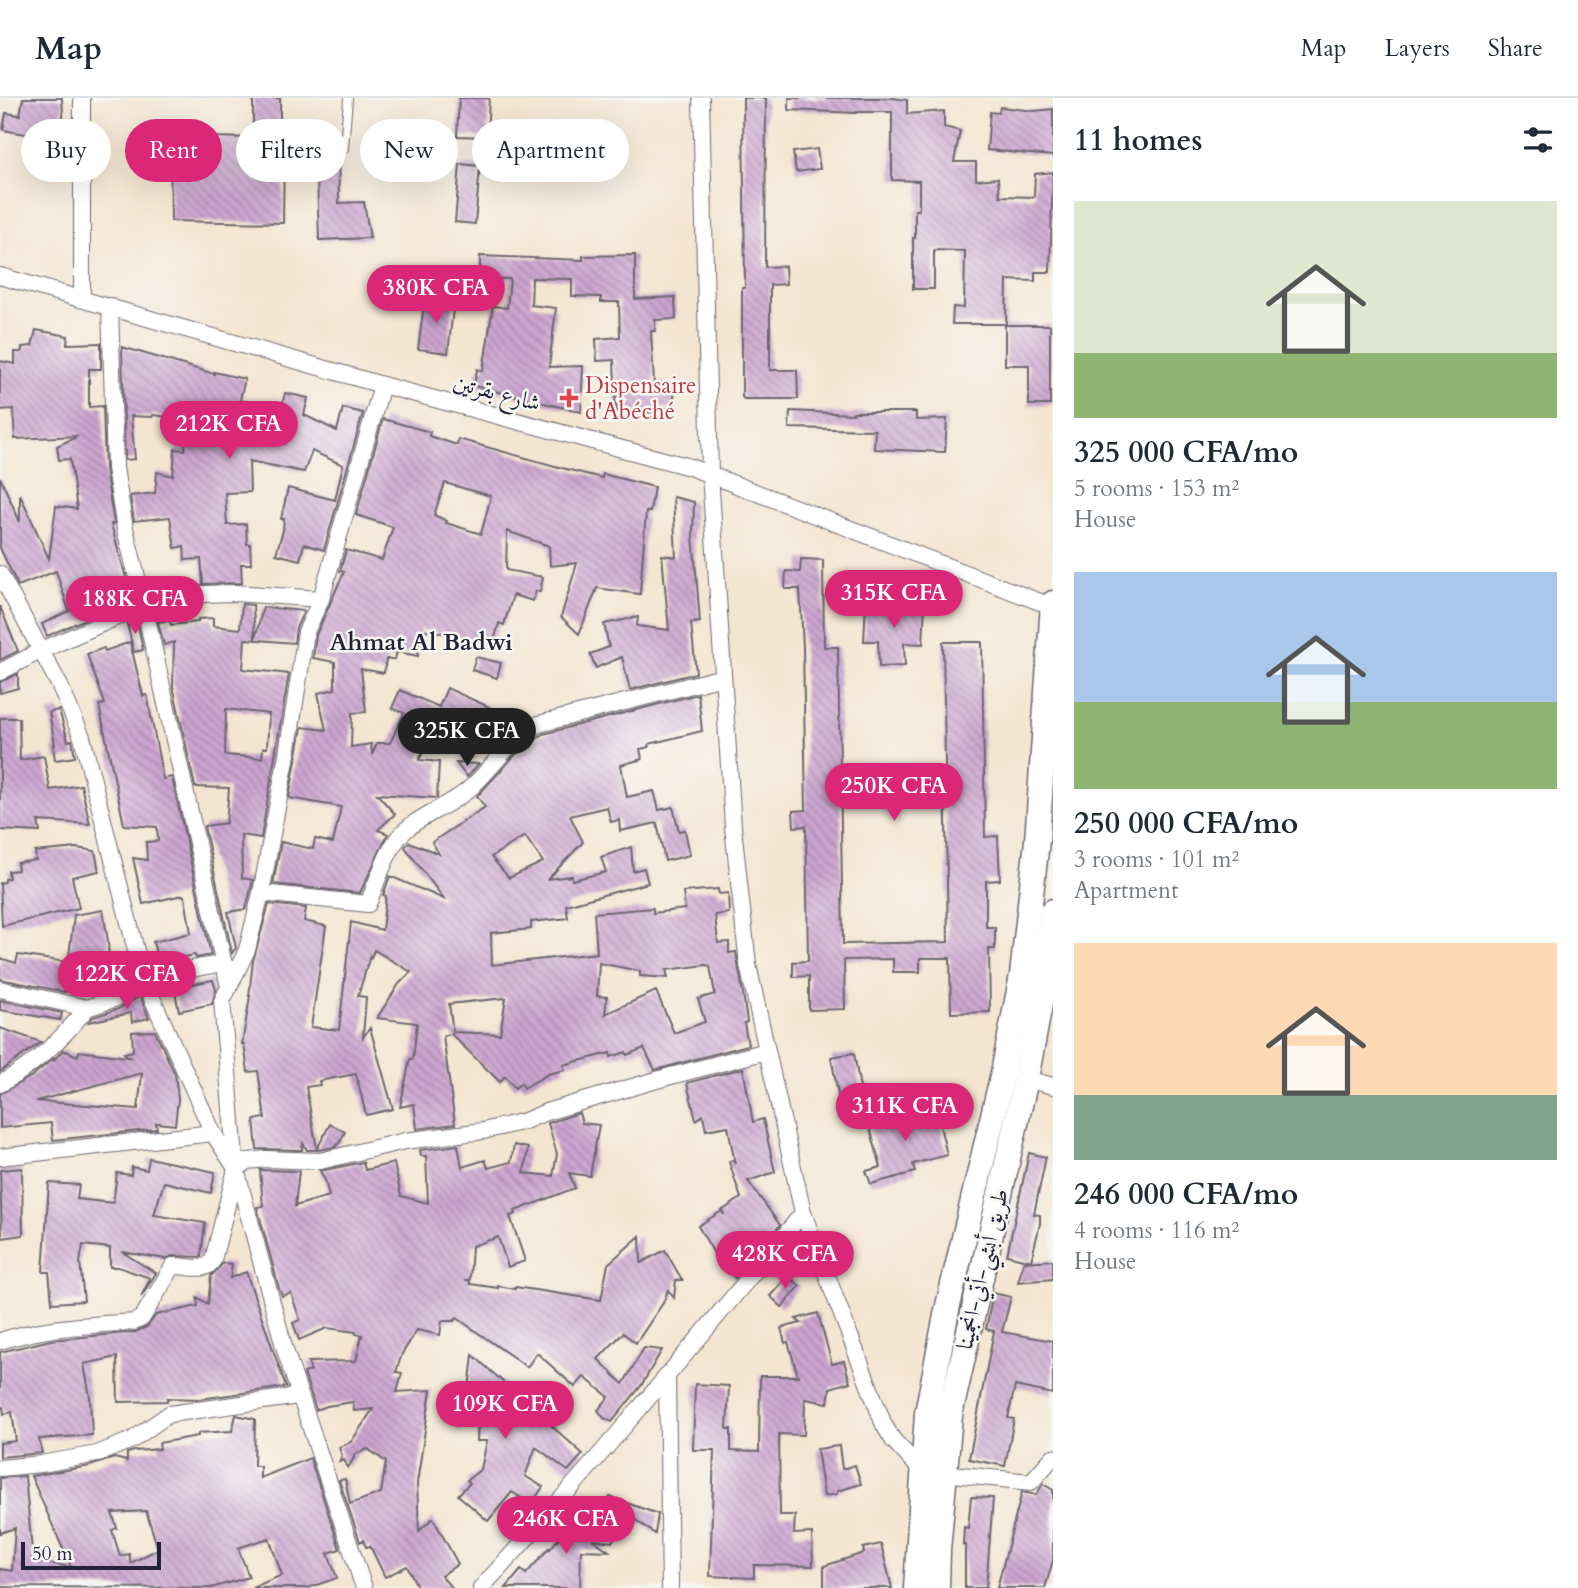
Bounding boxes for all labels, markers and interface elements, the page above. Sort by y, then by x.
text: Map [35,26,102,71]
text: Map [1301,32,1347,65]
text: Layers [1385,32,1450,65]
text: Share [1488,32,1543,65]
chip: Buy [21,119,111,182]
chip: Rent [125,119,222,182]
chip: Filters [236,119,346,182]
chip: New [360,119,458,182]
chip: Apartment [472,119,629,182]
text: 11 homes [1074,120,1203,161]
icon: filters [1519,121,1557,159]
icon: home [1253,246,1379,372]
pin: 380K CFA [364,266,508,325]
text: 380K CFA [383,272,489,303]
street label: شارع بقرتين [449,366,544,423]
place label: Dispensaire d'Abéché [585,370,697,427]
marker: Dispensaire d'Abéché [559,388,579,408]
pin: 212K CFA [157,402,301,461]
text: 212K CFA [176,408,282,439]
text: 325 000 CFA/mo [1074,432,1298,473]
text: 5 rooms · 153 m² [1074,473,1239,504]
text: House [1074,504,1136,535]
pin: 315K CFA [822,570,966,630]
pin: 188K CFA [63,576,207,636]
text: 315K CFA [841,577,947,608]
text: 188K CFA [82,583,188,614]
icon: home [1253,617,1379,743]
district label: Ahmat Al Badwi [329,626,513,659]
pin: 325K CFA [395,708,539,768]
text: 325K CFA [414,715,520,746]
pin: 250K CFA [822,764,966,823]
text: 250K CFA [841,770,947,801]
text: 250 000 CFA/mo [1074,803,1298,844]
text: 3 rooms · 101 m² [1074,844,1239,875]
text: Apartment [1074,875,1178,906]
pin: 122K CFA [55,951,199,1011]
text: 122K CFA [74,958,180,989]
icon: home [1253,988,1379,1114]
pin: 311K CFA [833,1084,977,1143]
text: 311K CFA [852,1090,958,1121]
text: 246 000 CFA/mo [1074,1174,1298,1215]
street label: طريق أبشي-أتي-انجمينا [948,1185,1022,1354]
text: 4 rooms · 116 m² [1074,1215,1239,1246]
pin: 428K CFA [713,1232,857,1291]
text: 428K CFA [732,1238,838,1269]
text: House [1074,1246,1136,1277]
pin: 109K CFA [433,1382,577,1441]
text: 109K CFA [452,1388,558,1419]
pin: 246K CFA [494,1496,638,1556]
text: 246K CFA [513,1503,619,1534]
scale bar [21,1539,161,1571]
text: 50 m [32,1541,73,1567]

